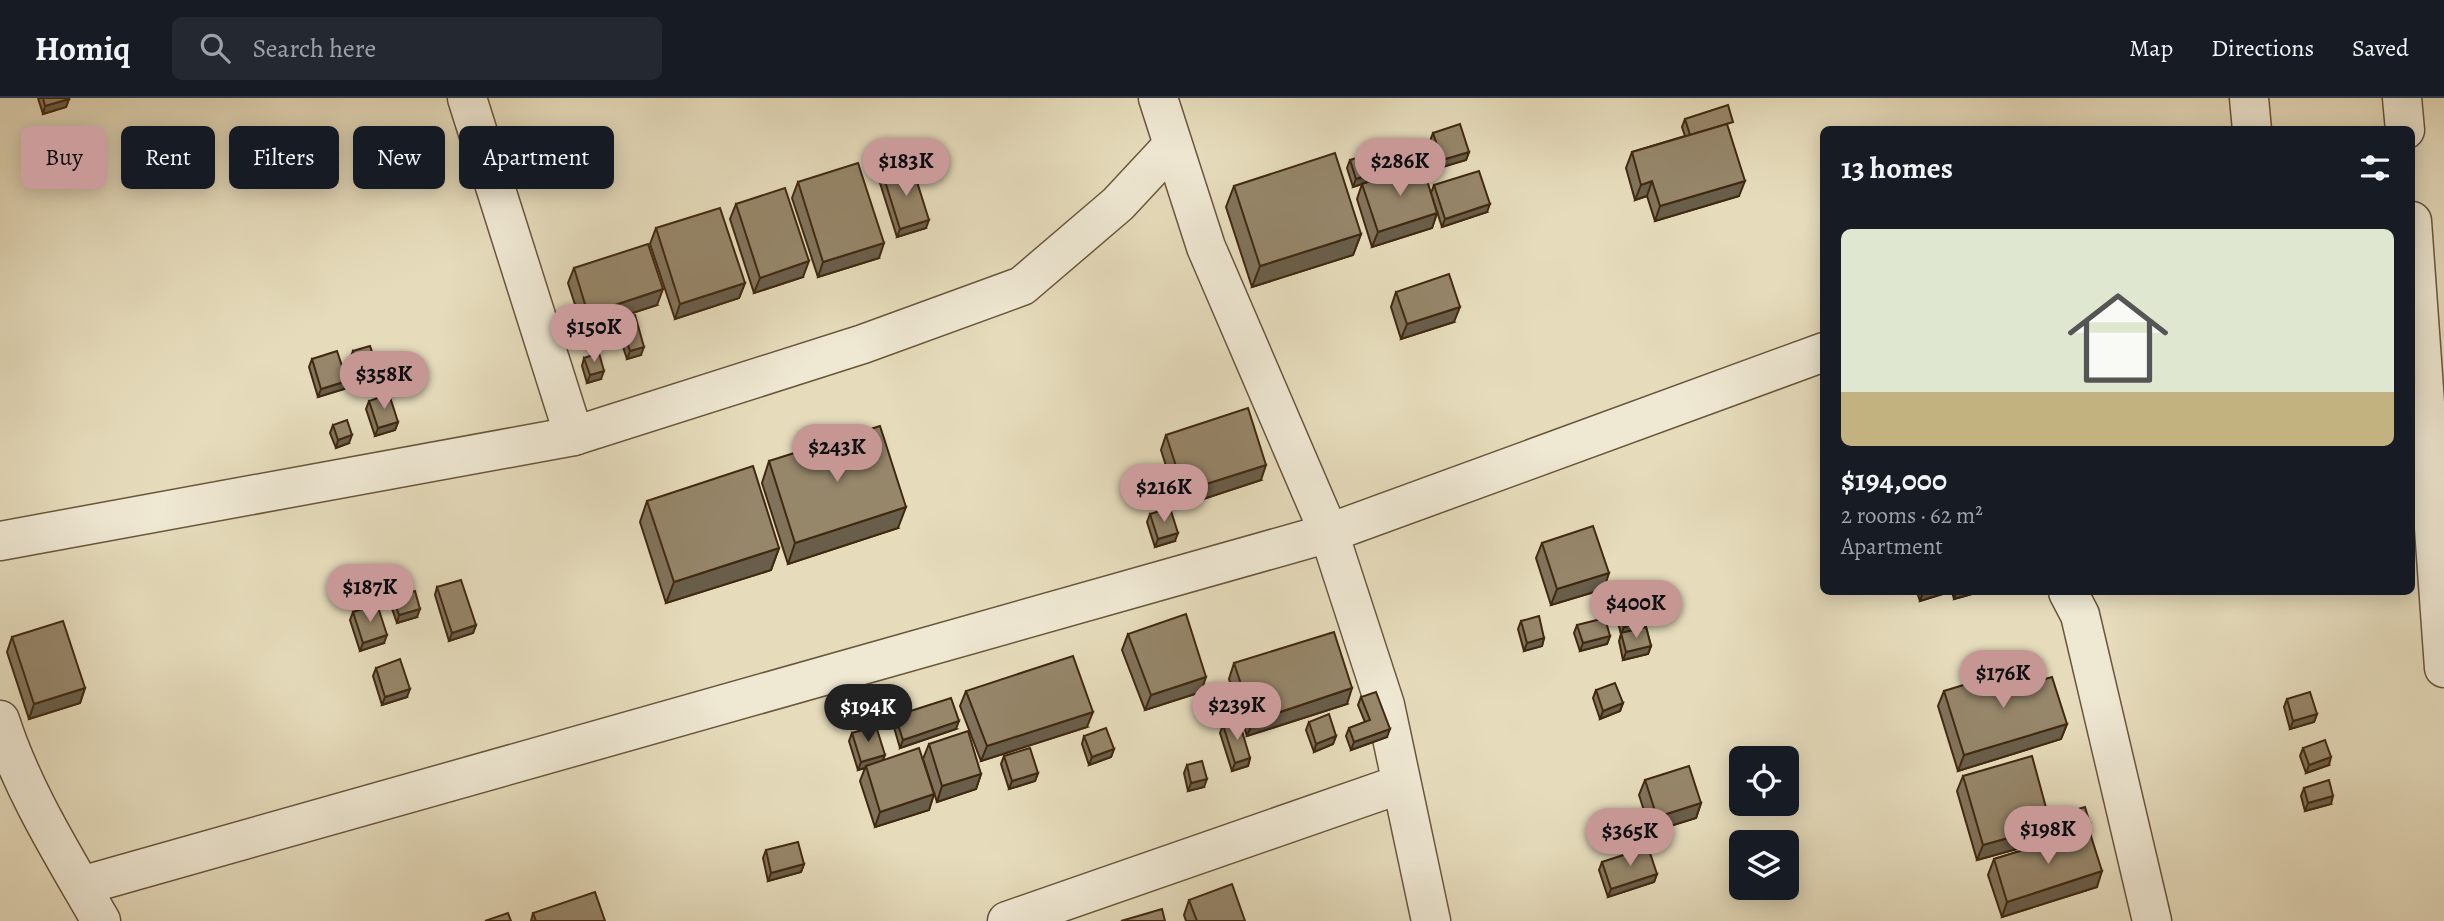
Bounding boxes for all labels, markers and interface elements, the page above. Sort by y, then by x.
search box [172,17,662,80]
text: Homiq [35,26,130,71]
icon: search [196,29,234,67]
text: Search here [252,31,376,66]
text: Map [2129,32,2173,64]
text: Directions [2211,32,2314,64]
text: Saved [2352,32,2409,64]
chip: Buy [21,126,107,189]
chip: Rent [121,126,215,189]
chip: Filters [229,126,339,189]
chip: New [353,126,445,189]
chip: Apartment [459,126,614,189]
pin: $183K [857,139,955,198]
pin: $286K [1351,139,1449,198]
text: $183K [879,145,934,176]
text: $286K [1371,145,1429,176]
text: 13 homes [1841,148,1953,188]
icon: filters [2356,149,2394,187]
icon: home [2055,275,2181,401]
pin: $150K [545,304,643,364]
text: $150K [566,311,622,342]
pin: $358K [335,352,433,411]
text: $358K [356,358,412,389]
pin: $243K [788,424,886,484]
text: $243K [808,431,866,462]
text: $194,000 [1841,460,1947,500]
pin: $216K [1115,464,1213,524]
text: $216K [1136,471,1192,502]
text: 2 rooms · 62 m² [1841,500,1983,531]
text: Apartment [1841,531,1943,562]
pin: $187K [321,564,419,624]
text: $187K [343,571,397,602]
pin: $400K [1587,580,1685,640]
text: $400K [1606,587,1666,618]
pin: $176K [1954,650,2052,710]
text: $176K [1976,657,2030,688]
pin: $239K [1188,682,1286,742]
pin: $194K [819,684,917,744]
text: $239K [1208,689,1266,720]
text: $194K [840,691,896,722]
map controls [1729,746,1799,900]
button: locate [1729,746,1799,816]
pin: $198K [1999,806,2097,866]
pin: $365K [1581,808,1679,868]
text: $198K [2020,813,2076,844]
text: $365K [1602,815,1658,846]
button: layers [1729,830,1799,900]

